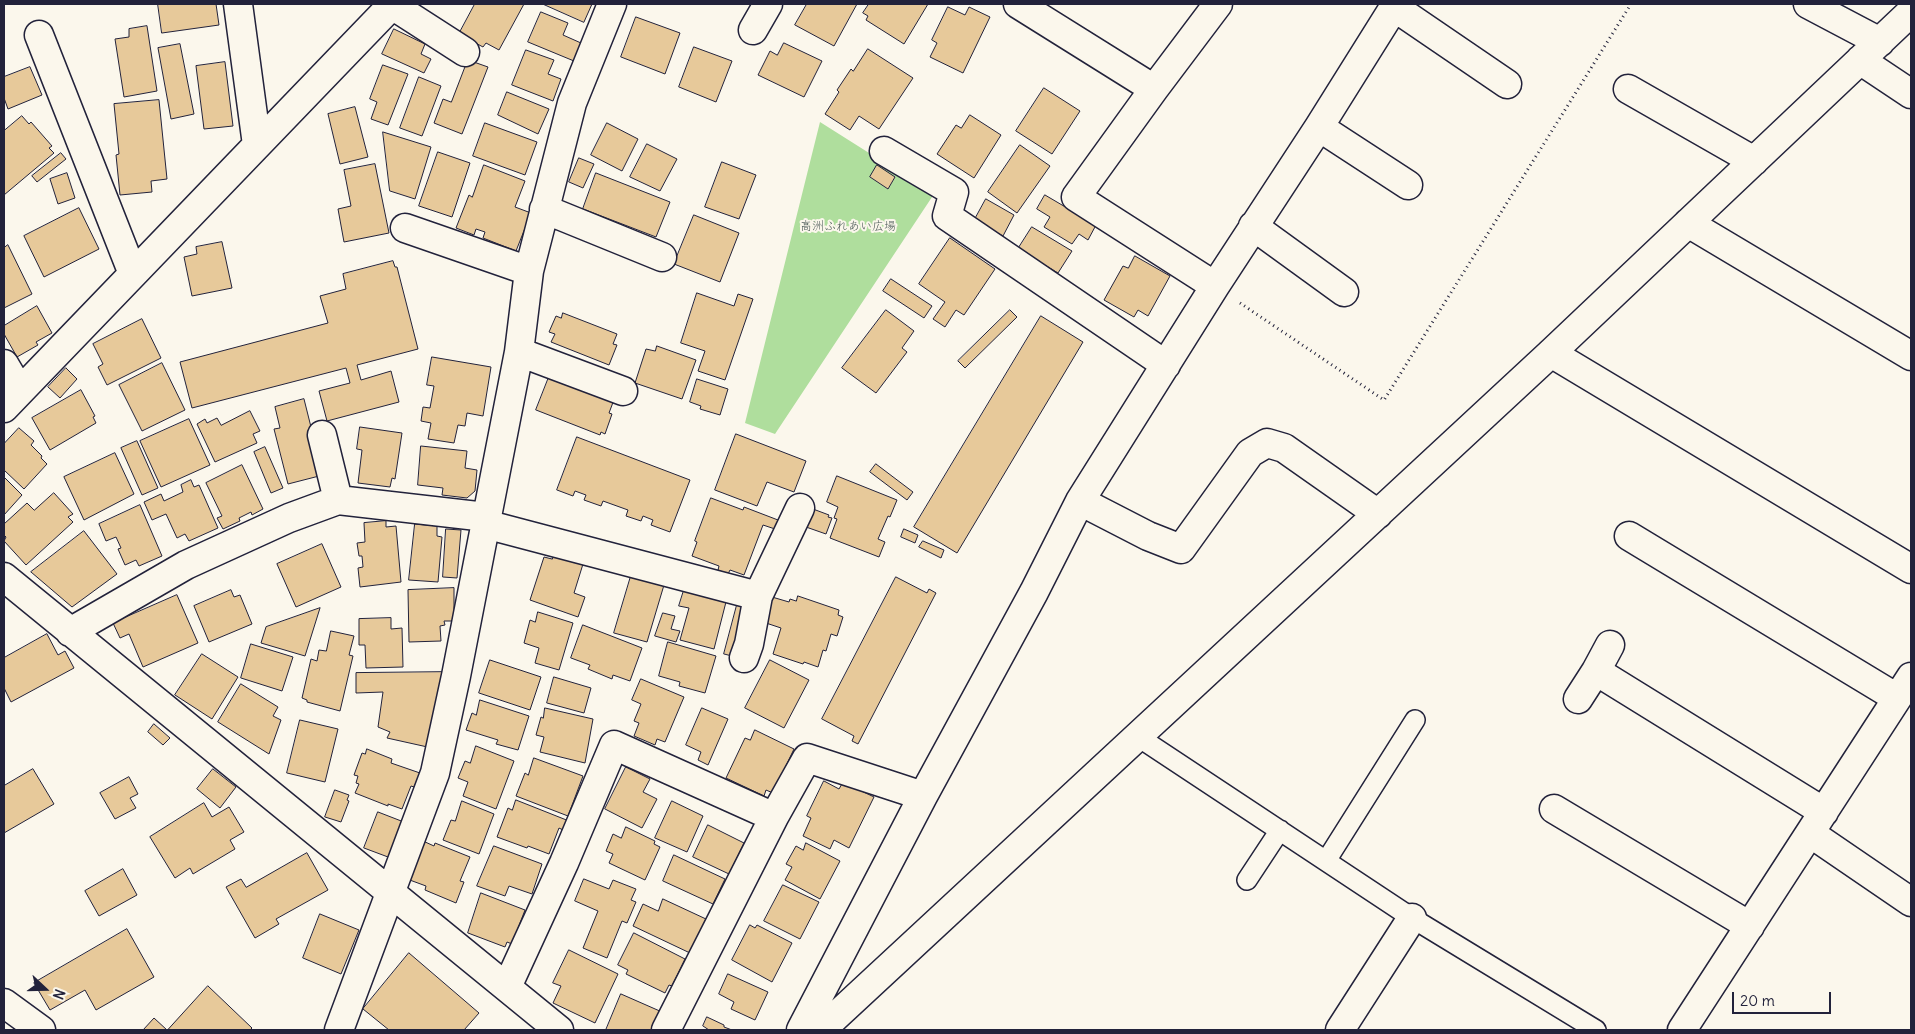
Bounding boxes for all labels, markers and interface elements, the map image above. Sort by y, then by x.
park label: 高洲ふれあい広場 [800,220,896,234]
north arrow [20,964,70,1014]
scale bar [1735,982,1834,1014]
text: N [49,987,69,1002]
text: 20 m [1740,991,1775,1010]

